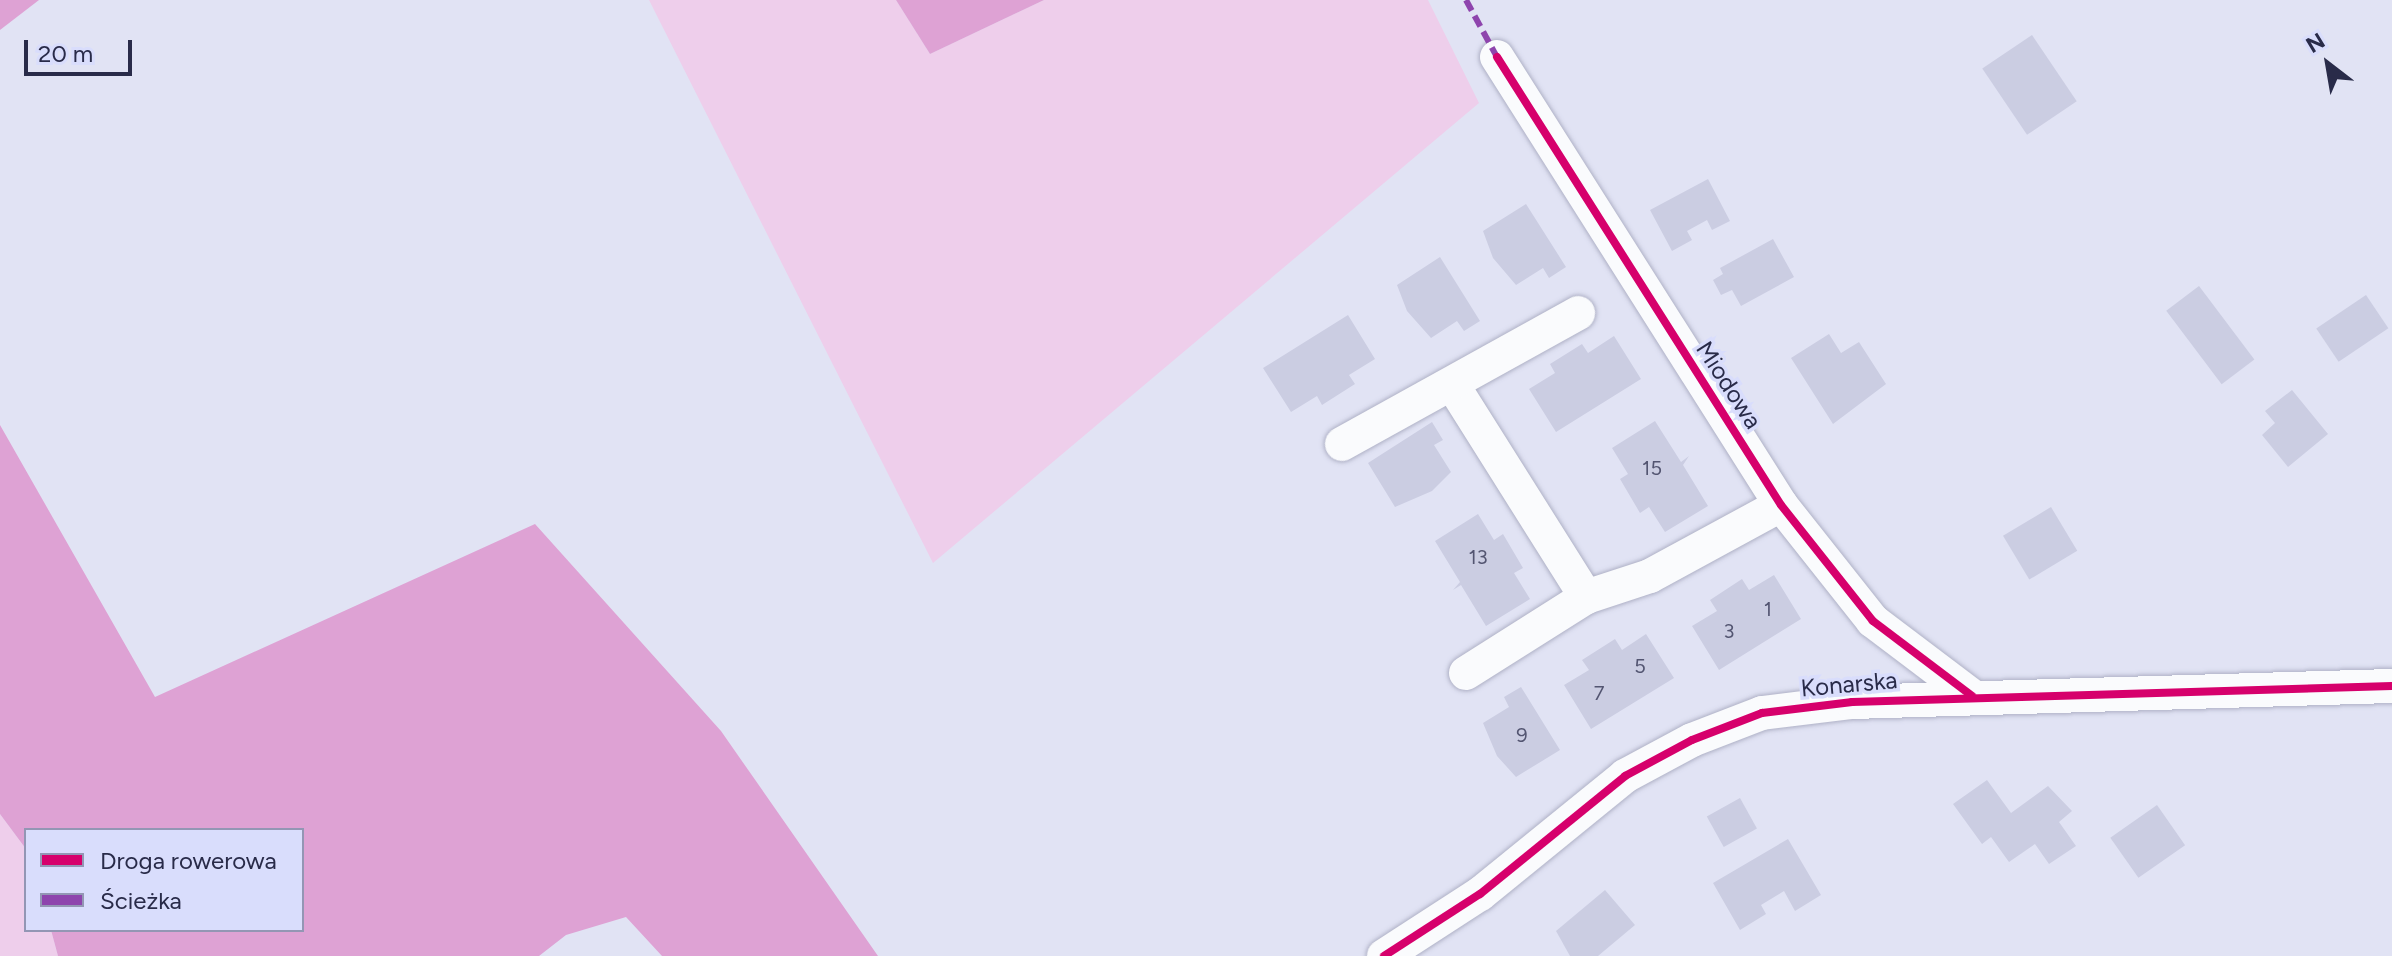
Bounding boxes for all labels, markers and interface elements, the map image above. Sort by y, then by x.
scale bar [28,24,136,74]
north arrow [2288,24,2368,104]
text: N [2301,27,2330,59]
text: 20 m [38,39,93,68]
street label: Miodowa [1690,336,1768,434]
house number: 15 [1642,456,1662,480]
house number: 13 [1468,545,1488,569]
house number: 1 [1764,597,1772,621]
house number: 3 [1724,619,1734,643]
house number: 5 [1634,654,1646,678]
street label: Konarska [1799,665,1899,703]
house number: 7 [1594,681,1604,705]
house number: 9 [1516,723,1528,747]
legend [24,828,304,932]
text: Droga rowerowa [100,846,277,875]
text: Ścieżka [100,886,182,915]

